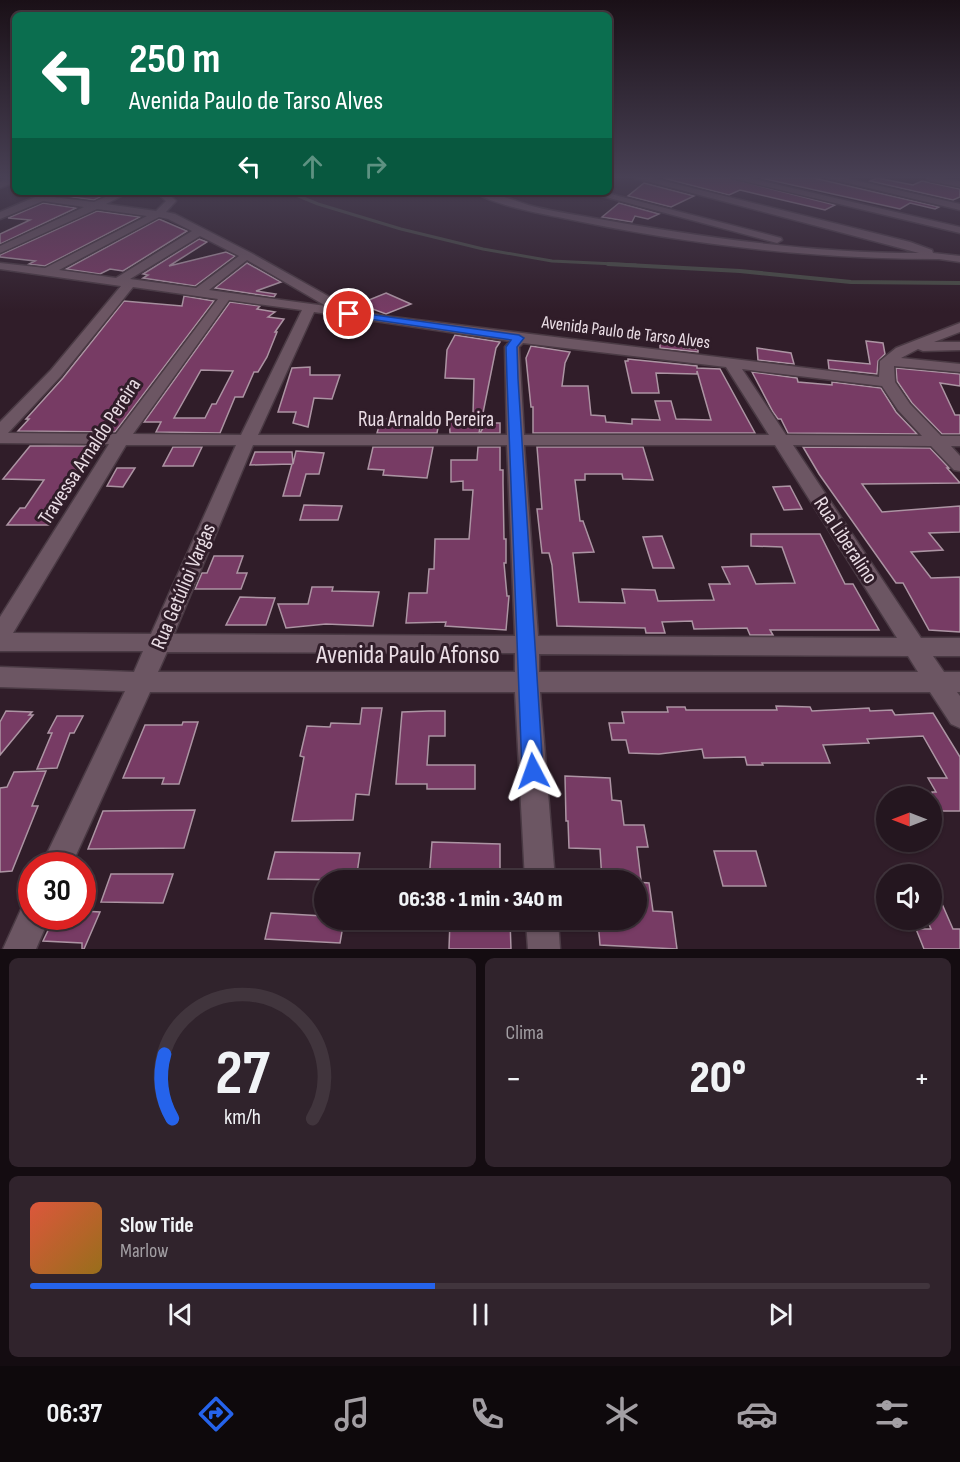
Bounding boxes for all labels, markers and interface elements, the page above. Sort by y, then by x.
text: 250 m [129,34,220,85]
icon: left [30,36,108,114]
text: Avenida Paulo de Tarso Alves [129,85,383,117]
icon: left [233,150,266,183]
icon: ahead [296,150,329,183]
icon: right [359,150,392,183]
pin [323,288,374,339]
icon: arrive [332,297,365,330]
street label: Avenida Paulo de Tarso Alves [540,312,711,353]
street label: Travessa Arnaldo Pereira [33,373,146,529]
street label: Rua Arnaldo Pereira [358,407,494,432]
street label: Rua Liberalino [808,492,883,588]
street label: Rua Getúlioi Vargas [146,520,221,653]
street label: Avenida Paulo Afonso [315,640,500,671]
position arrow [501,739,565,803]
north arrow [876,786,942,852]
map controls [876,786,942,930]
speed limit sign: 30 [18,852,96,930]
button: sound [876,864,942,930]
text: 06:38 · 1 min · 340 m [398,886,563,913]
text: Clima [506,1021,544,1045]
text: 27 [215,1037,270,1112]
text: 20° [689,1051,746,1106]
text: − [506,1059,522,1099]
text: + [914,1059,930,1099]
text: km/h [224,1106,261,1131]
text: Slow Tide [120,1212,194,1239]
text: Marlow [120,1239,168,1263]
icon: previous [164,1298,197,1331]
icon: pause [464,1298,497,1331]
icon: next [764,1298,797,1331]
icon: directions [195,1393,237,1435]
icon: music [331,1393,373,1435]
icon: phone [466,1393,508,1435]
icon: climate [601,1393,643,1435]
icon: car [736,1393,778,1435]
icon: filters [871,1393,913,1435]
text: 06:37 [47,1398,102,1430]

